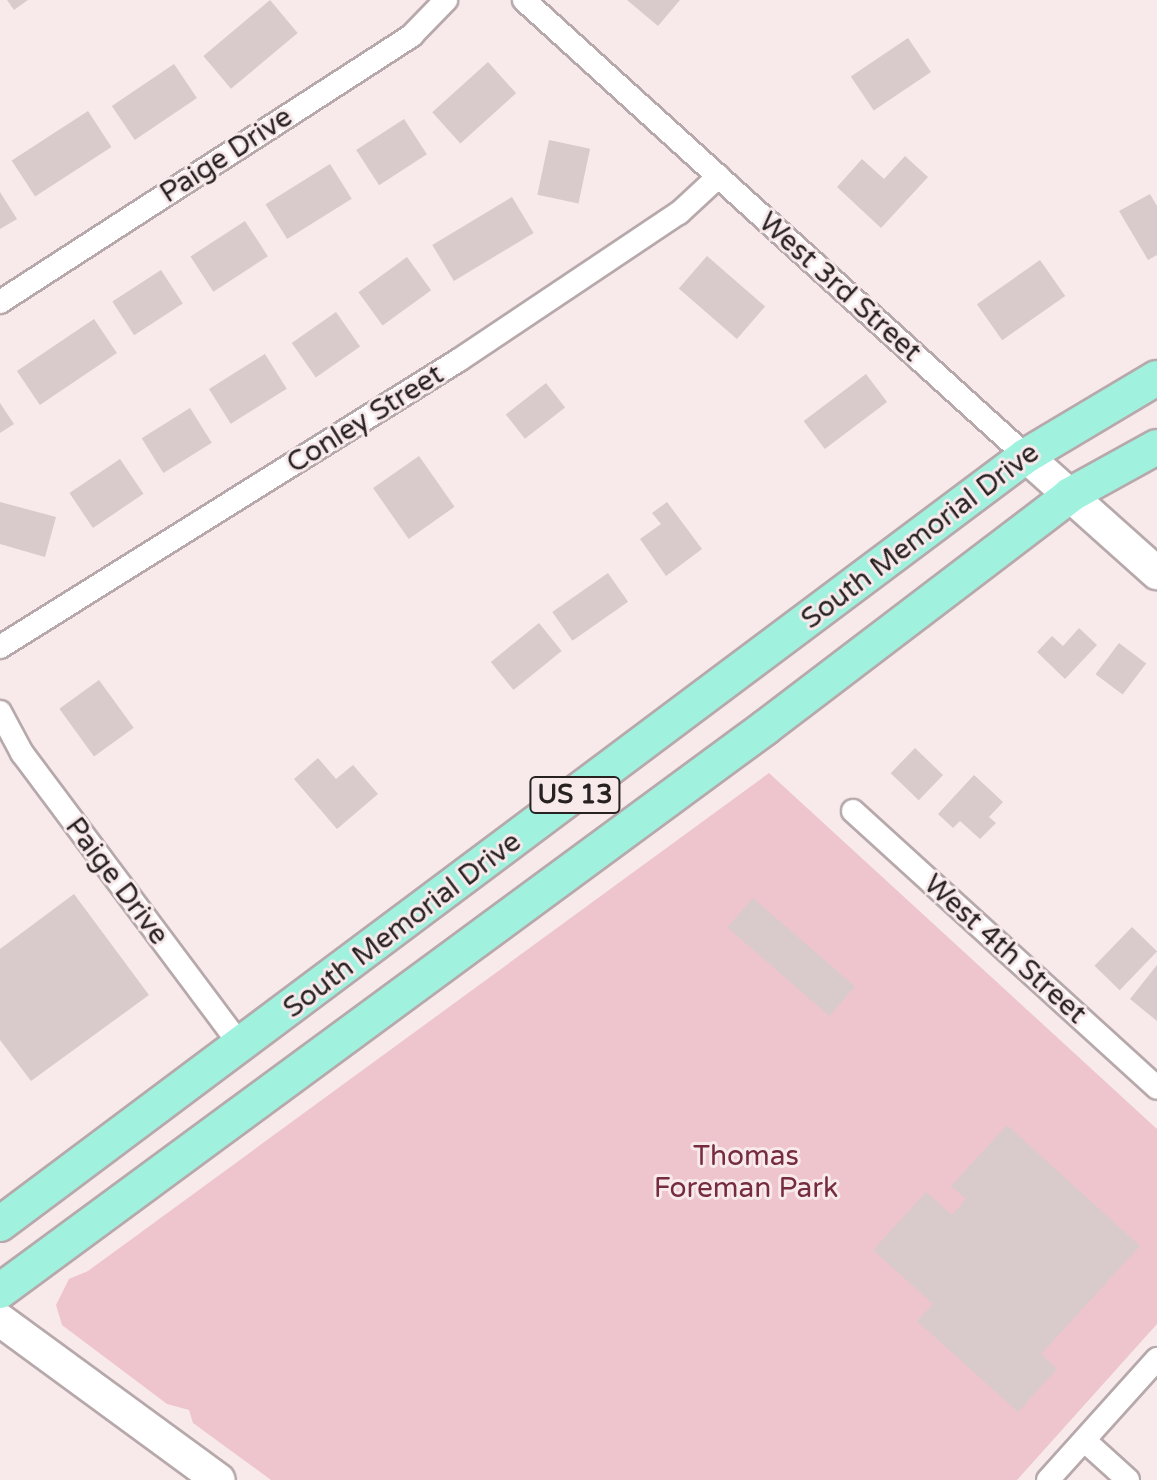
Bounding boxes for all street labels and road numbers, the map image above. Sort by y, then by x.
street label: Paige Drive [154,100,298,210]
street label: West 3rd Street [752,205,928,369]
street label: Conley Street [281,358,449,480]
street label: South Memorial Drive [795,436,1045,636]
road number: US 13 [529,773,621,817]
street label: Paige Drive [58,811,176,951]
street label: South Memorial Drive [277,825,527,1025]
street label: West 4th Street [917,867,1093,1031]

